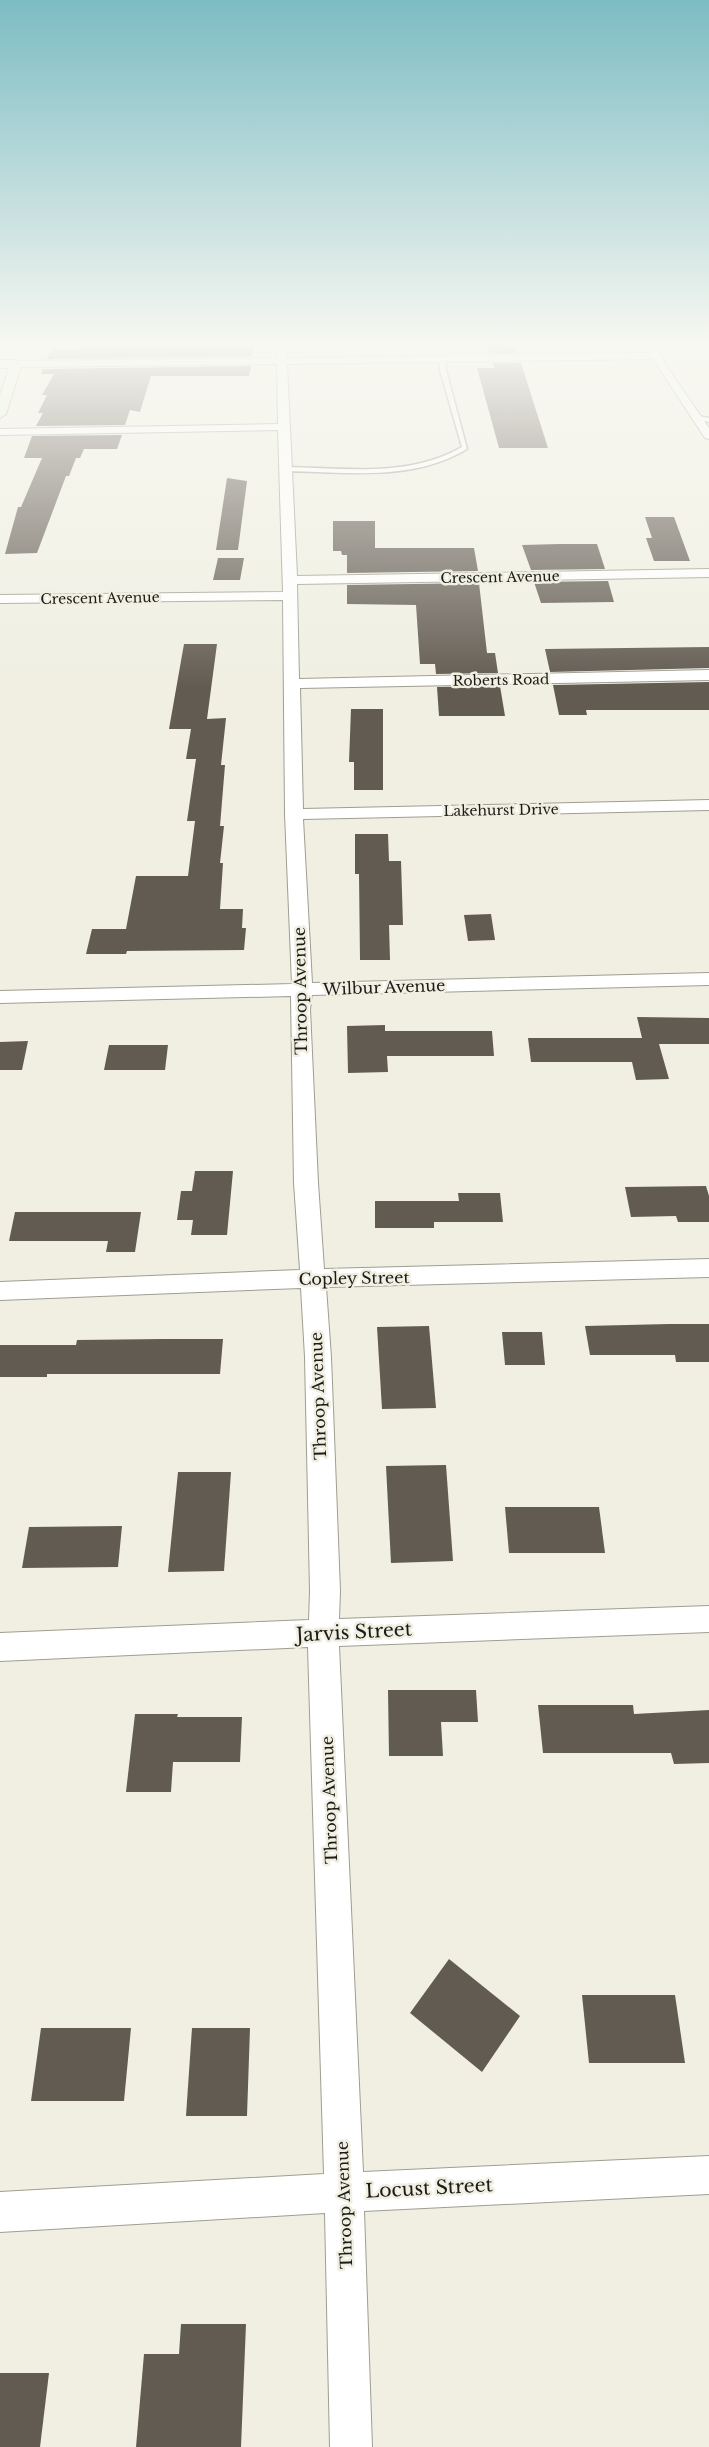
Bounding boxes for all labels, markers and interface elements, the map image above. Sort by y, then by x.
street label: Crescent Avenue [440,567,560,587]
street label: Crescent Avenue [40,588,160,608]
street label: Roberts Road [452,670,550,690]
street label: Lakehurst Drive [443,800,559,820]
street label: Throop Avenue [289,927,311,1055]
street label: Wilbur Avenue [321,975,446,999]
street label: Copley Street [298,1267,410,1289]
street label: Throop Avenue [306,1332,330,1460]
street label: Jarvis Street [293,1617,413,1647]
street label: Throop Avenue [317,1736,341,1864]
street label: Throop Avenue [332,2141,356,2269]
street label: Locust Street [365,2173,494,2203]

